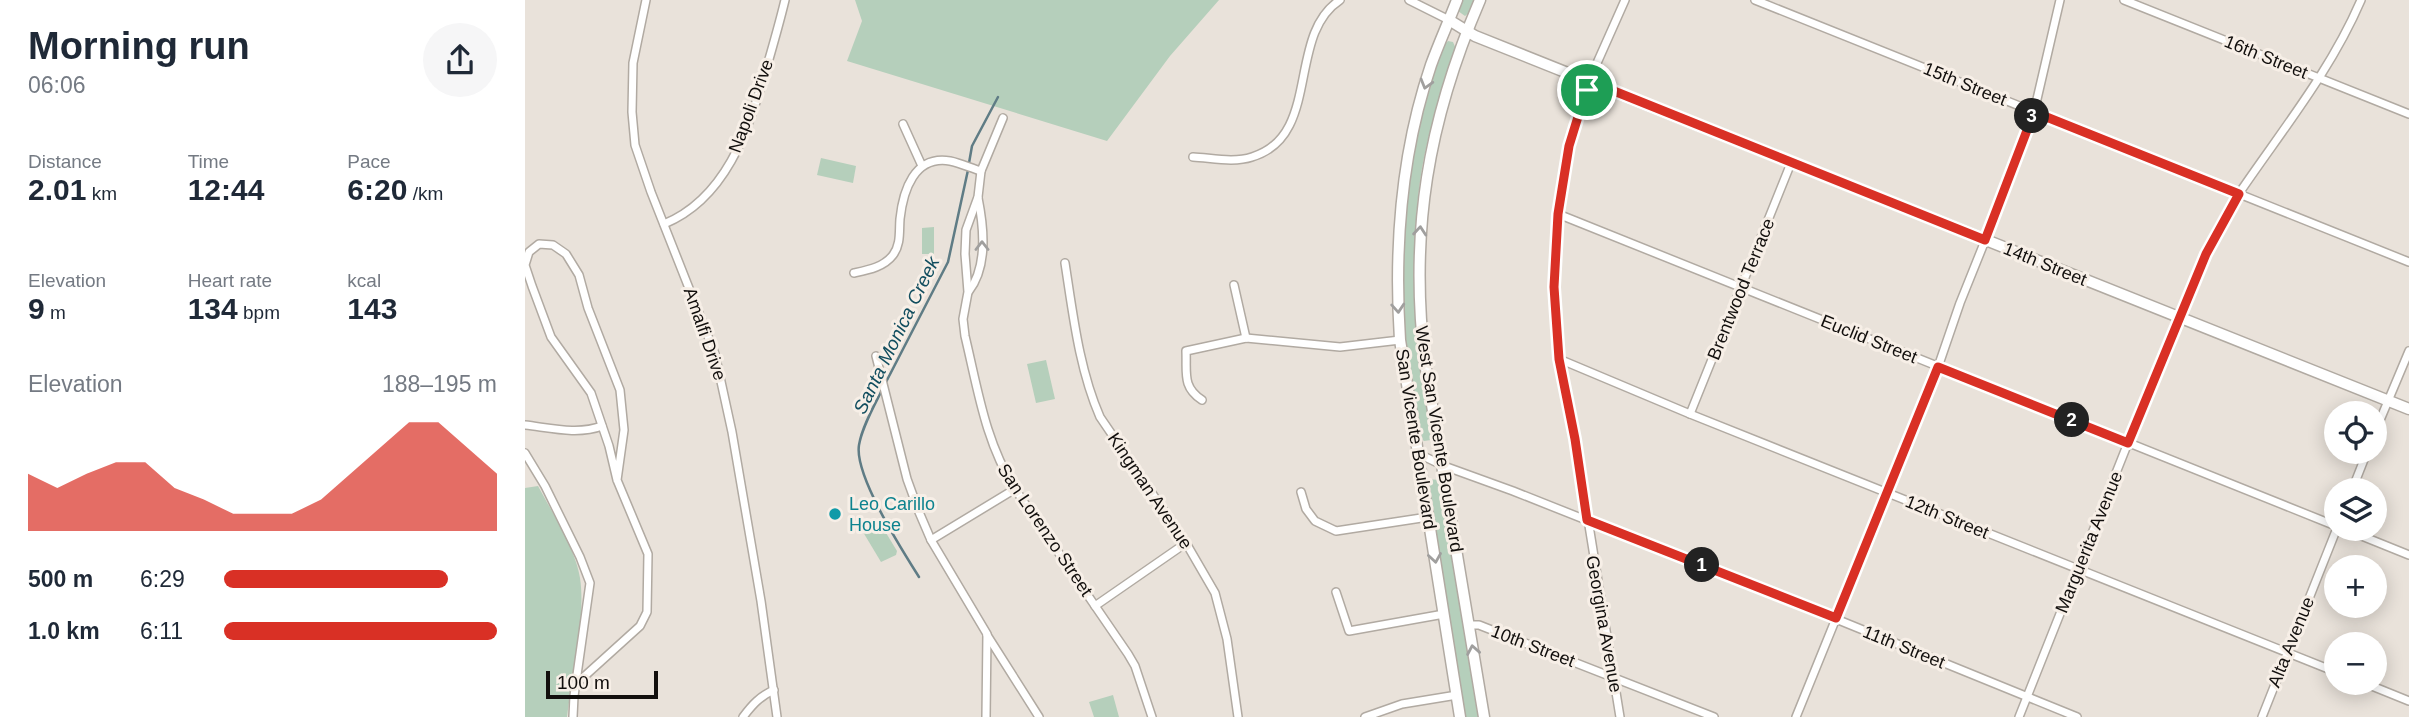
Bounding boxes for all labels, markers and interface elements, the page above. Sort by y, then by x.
button: share [423,23,497,97]
text: Morning run [28,25,250,67]
street label: 16th Street [2221,31,2311,83]
street label: Napoli Drive [725,57,777,155]
street label: 15th Street [1920,58,2010,110]
pin [1557,60,1617,120]
icon: arrive [1568,71,1606,109]
text: 06:06 [28,72,86,98]
one-way arrow [1419,77,1434,89]
pin: 3 [2015,99,2049,134]
text: 3 [2026,105,2037,126]
text: Distance [28,151,102,172]
text: Time [188,151,229,172]
text: Pace [347,151,391,172]
text: 2.01 [28,173,86,206]
text: 12:44 [188,173,264,206]
text: 6:20 [347,173,407,206]
text: km [86,183,117,204]
text: /km [407,183,443,204]
street label: Brentwood Terrace [1703,215,1779,363]
one-way arrow [1412,225,1427,236]
street label: 14th Street [2000,238,2090,290]
one-way arrow [974,240,990,251]
water label: Santa Monica Creek [849,252,944,417]
text: Elevation [28,270,106,291]
text: Heart rate [188,270,272,291]
text: kcal [347,270,381,291]
street label: Amalfi Drive [680,285,730,383]
text: 9 [28,292,45,325]
text: 134 [188,292,238,325]
text: 143 [347,292,397,325]
text: m [45,302,66,323]
text: bpm [238,302,280,323]
one-way arrow [1391,303,1406,314]
street label: Euclid Street [1818,311,1920,367]
street label: West San Vicente Boulevard [1411,325,1467,553]
street label: San Vicente Boulevard [1392,347,1440,531]
text: Elevation [28,371,123,397]
text: 188–195 m [382,371,497,397]
map controls [2324,401,2387,695]
button: locate [2324,401,2387,464]
pin: 2 [2055,402,2089,438]
text: 2 [2066,409,2077,430]
street label: Kingman Avenue [1104,429,1196,553]
street label: San Lorenzo Street [993,460,1097,600]
street label: Marguerita Avenue [2051,468,2127,616]
button: layers [2324,478,2387,541]
street label: 12th Street [1902,491,1992,543]
place label: Leo Carillo House [849,494,935,535]
marker: Leo Carillo House [827,506,843,522]
pin: 1 [1685,548,1719,582]
one-way arrow [1427,552,1442,563]
street label: Georgina Avenue [1582,554,1626,694]
text: 1 [1696,554,1707,575]
button: + [2324,555,2387,618]
text: 500 m [28,566,93,592]
text: 6:29 [140,566,185,592]
street label: Alta Avenue [2264,594,2318,690]
text: 1.0 km [28,618,100,644]
text: 6:11 [140,618,183,644]
street label: 10th Street [1488,621,1578,671]
street label: 11th Street [1860,621,1948,673]
button: − [2324,632,2387,695]
one-way arrow [1466,644,1481,656]
scale bar [546,668,658,700]
text: 100 m [557,672,610,693]

